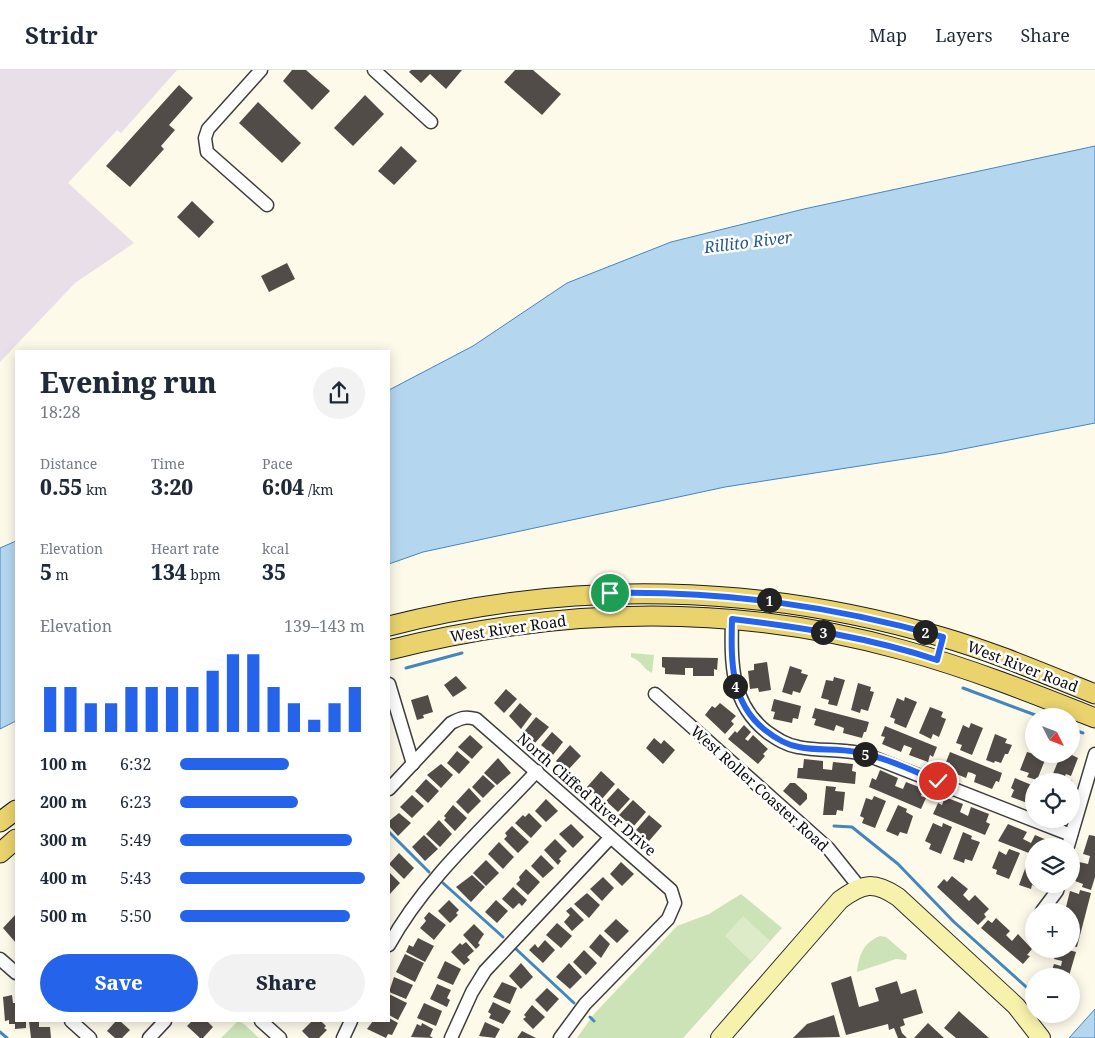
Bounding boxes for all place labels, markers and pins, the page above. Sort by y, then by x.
pin [589,572,631,614]
pin: 1 [756,588,782,612]
pin: 3 [810,620,836,644]
pin: 2 [912,620,938,644]
pin: 4 [722,674,748,698]
pin: 5 [852,742,878,766]
pin [917,760,959,802]

